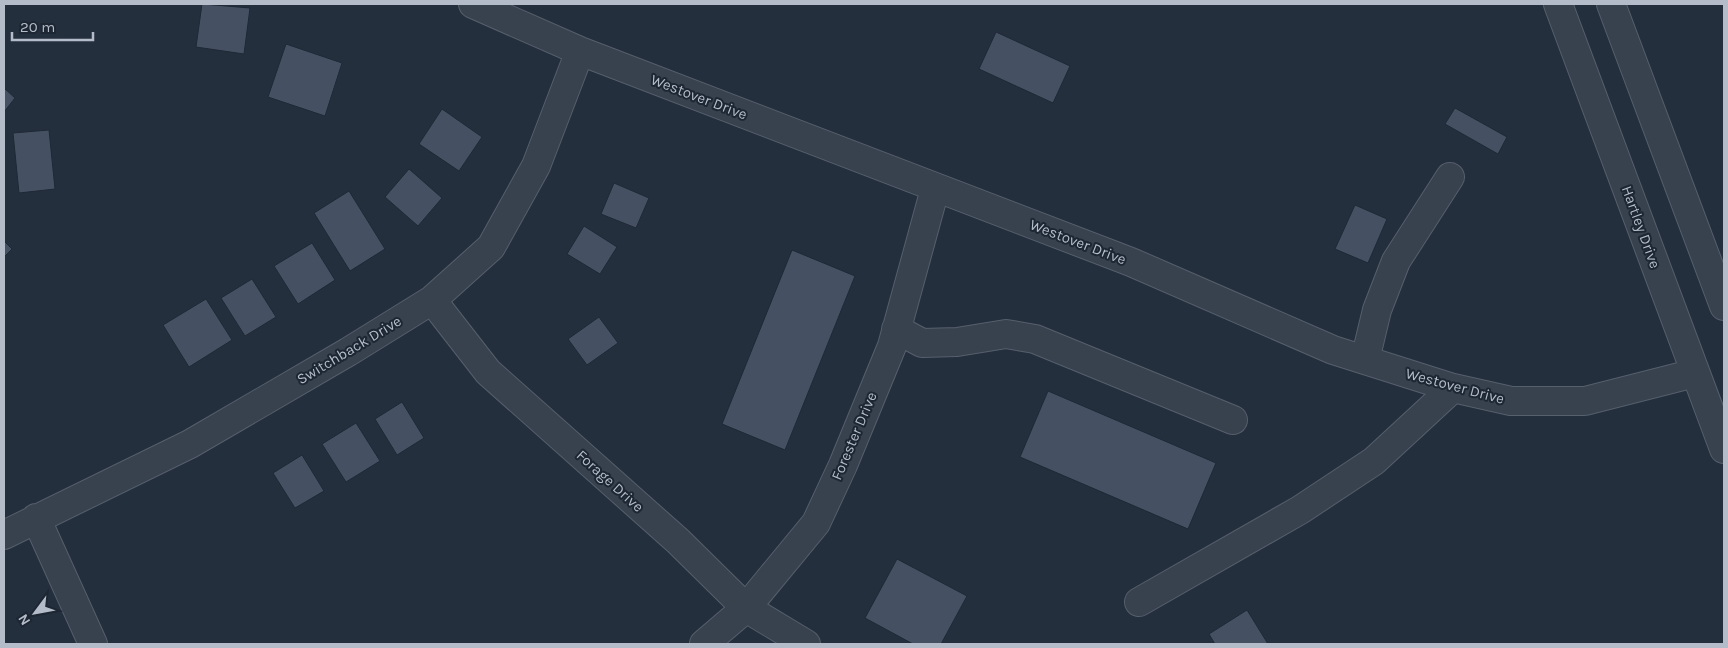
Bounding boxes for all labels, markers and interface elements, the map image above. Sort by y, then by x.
scale bar [12,10,94,42]
text: 20 m [20,18,55,36]
street label: Westover Drive [648,70,750,124]
street label: Hartley Drive [1618,183,1664,271]
street label: Westover Drive [1027,215,1129,269]
street label: Switchback Drive [293,312,405,388]
street label: Westover Drive [1404,364,1506,408]
street label: Forester Drive [827,389,881,483]
street label: Forage Drive [573,446,647,516]
north arrow [10,588,60,638]
text: N [15,611,34,628]

